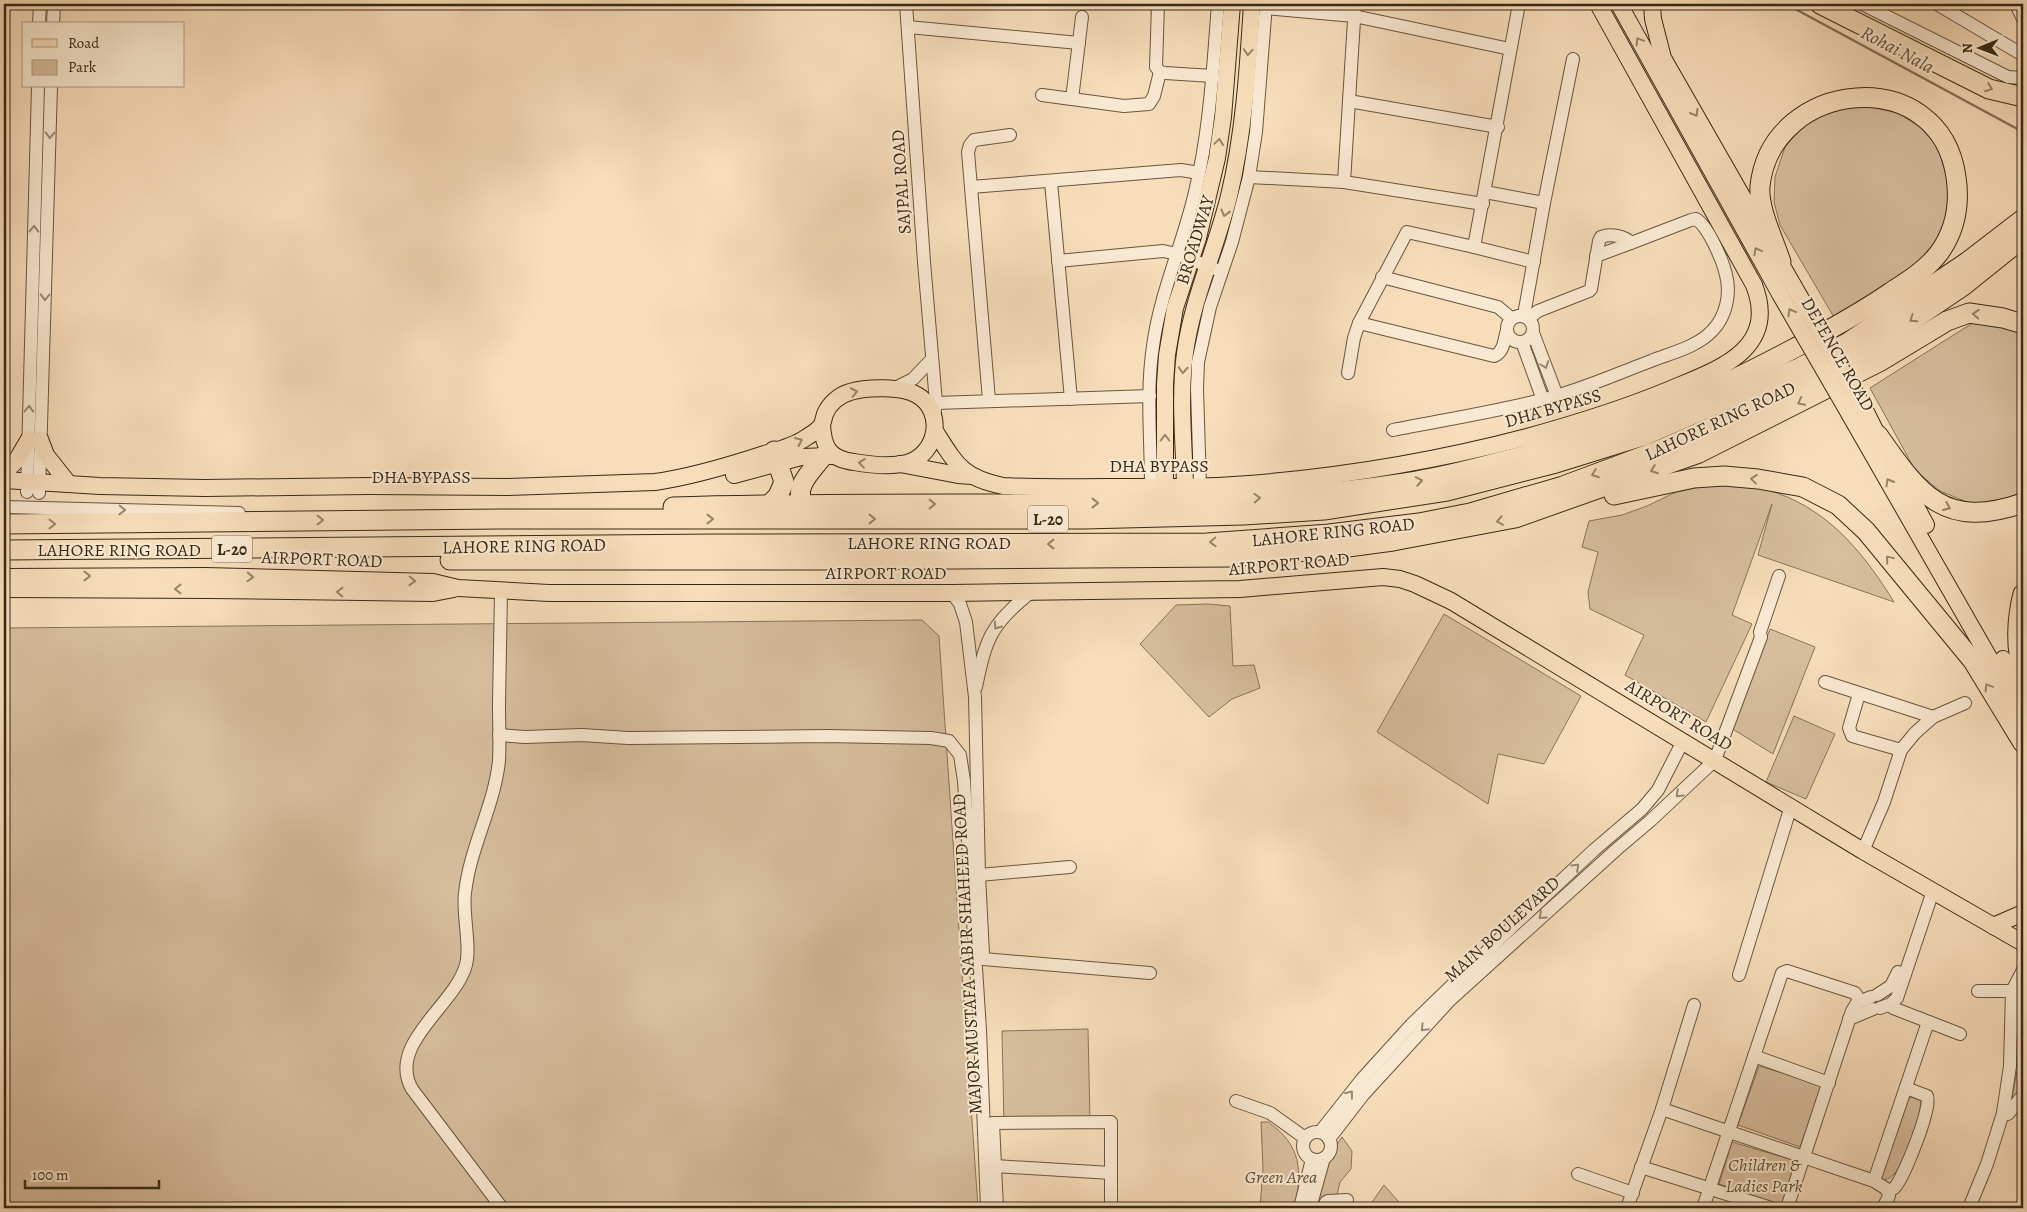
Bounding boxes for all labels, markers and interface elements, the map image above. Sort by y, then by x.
water label: Rohai Nala [1856,20,1939,80]
legend [22,22,185,88]
north arrow [1954,22,2004,72]
text: Road [68,33,100,53]
one-way arrow [1636,38,1646,47]
text: N [1958,43,1977,53]
one-way arrow [1242,49,1253,57]
text: Park [68,57,97,77]
one-way arrow [1984,82,1993,92]
one-way arrow [1688,107,1698,116]
street label: SAJPAL ROAD [885,129,917,235]
one-way arrow [44,131,55,139]
one-way arrow [1214,138,1224,147]
street label: BROADWAY [1170,191,1220,287]
one-way arrow [1220,208,1230,216]
one-way arrow [29,224,39,232]
one-way arrow [1753,247,1763,256]
street label: DEFENCE ROAD [1796,293,1880,415]
one-way arrow [39,294,50,302]
one-way arrow [1787,308,1797,317]
one-way arrow [1972,309,1980,320]
one-way arrow [1910,313,1919,322]
one-way arrow [1539,360,1549,368]
one-way arrow [1178,366,1189,374]
street label: LAHORE RING ROAD [1641,376,1799,466]
street label: DHA BYPASS [1502,383,1604,433]
one-way arrow [849,387,858,398]
one-way arrow [1797,396,1806,406]
one-way arrow [24,404,35,412]
one-way arrow [1160,434,1170,442]
one-way arrow [793,438,802,448]
street label: DHA BYPASS [1109,454,1209,478]
one-way arrow [857,458,865,469]
one-way arrow [1650,464,1658,474]
street label: DHA BYPASS [371,465,471,489]
one-way arrow [1591,468,1600,478]
one-way arrow [1750,474,1758,485]
one-way arrow [1414,476,1423,486]
one-way arrow [1886,479,1896,488]
one-way arrow [1254,493,1262,504]
one-way arrow [1092,498,1099,508]
one-way arrow [929,499,937,509]
one-way arrow [1942,500,1951,511]
one-way arrow [119,505,127,515]
road number: L-20 [1028,506,1068,532]
street label: LAHORE RING ROAD [1250,512,1416,552]
one-way arrow [706,514,714,524]
one-way arrow [869,514,877,524]
one-way arrow [316,515,324,525]
one-way arrow [1495,516,1504,526]
one-way arrow [49,519,57,529]
street label: LAHORE RING ROAD [847,531,1011,555]
street label: LAHORE RING ROAD [442,533,606,559]
road number: L-20 [212,536,252,562]
one-way arrow [1209,537,1217,548]
street label: LAHORE RING ROAD [37,538,201,562]
one-way arrow [1046,538,1054,549]
street label: AIRPORT ROAD [260,545,383,573]
street label: AIRPORT ROAD [1227,547,1350,581]
one-way arrow [1885,555,1894,564]
street label: AIRPORT ROAD [824,561,947,585]
one-way arrow [84,571,92,581]
one-way arrow [246,572,254,582]
one-way arrow [409,576,417,586]
one-way arrow [173,584,181,594]
one-way arrow [336,587,344,597]
one-way arrow [994,620,1003,630]
street label: AIRPORT ROAD [1620,673,1737,756]
one-way arrow [1985,683,1995,692]
one-way arrow [1676,788,1685,797]
street label: MAJOR MUSTAFA SABIR SHAHEED ROAD [947,793,987,1115]
one-way arrow [1570,864,1579,873]
street label: MAIN BOULEVARD [1439,871,1565,987]
one-way arrow [1538,911,1547,920]
one-way arrow [1421,1022,1430,1031]
one-way arrow [1345,1091,1353,1100]
park label: Children & Ladies Park [1726,1153,1803,1198]
scale bar [25,1157,159,1189]
text: 100 m [32,1165,69,1185]
park label: Green Area [1245,1165,1317,1189]

